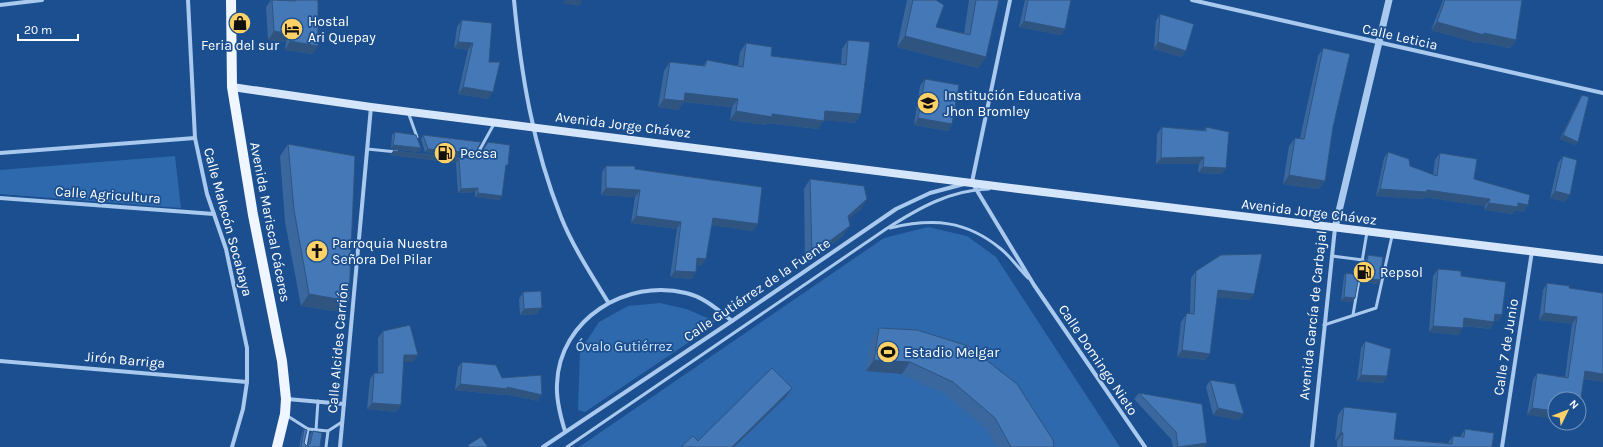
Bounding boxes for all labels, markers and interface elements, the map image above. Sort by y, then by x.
shop icon: Feria del sur [227,10,253,36]
place label: Hostal Ari Quepay [308,13,376,46]
scale bar [18,16,78,42]
hotel icon: Hostal Ari Quepay [279,16,305,42]
street label: Calle Leticia [1361,20,1439,54]
text: 20 m [24,23,52,37]
place label: Feria del sur [201,37,280,54]
place label: Institución Educativa Jhon Bromley [944,87,1081,120]
school or university icon: Institución Educativa Jhon Bromley [915,90,941,116]
street label: Avenida Jorge Chávez [554,108,692,142]
fuel station icon: Pecsa [432,140,458,166]
street label: Avenida Mariscal Cáceres [246,141,294,303]
place label: Pecsa [460,145,497,162]
street label: Calle Malecón Socabaya [200,146,256,298]
street label: Calle Agricultura [55,183,161,207]
street label: Avenida Jorge Chávez [1240,195,1378,229]
street label: Avenida García de Carbajal [1296,229,1330,401]
street label: Calle Gutiérrez de la Fuente [680,234,834,346]
place label: Parroquia Nuestra Señora Del Pilar [332,235,448,268]
church icon: Parroquia Nuestra Señora Del Pilar [304,238,330,264]
fuel station icon: Repsol [1351,259,1377,285]
place label: Repsol [1380,264,1423,281]
street label: Calle Alcides Carrión [324,282,352,414]
street label: Calle 7 de Junio [1490,297,1522,397]
street label: Calle Domingo Nieto [1055,301,1141,419]
park label: Óvalo Gutiérrez [576,338,672,355]
sports icon: Estadio Melgar [875,339,901,365]
place label: Estadio Melgar [904,344,1000,361]
street label: Jirón Barriga [84,348,166,372]
north arrow [1547,391,1587,431]
text: N [1567,397,1581,412]

